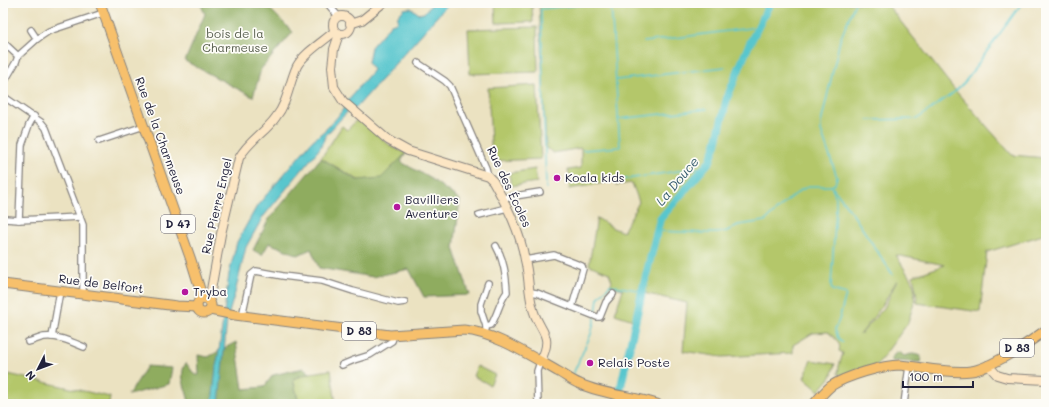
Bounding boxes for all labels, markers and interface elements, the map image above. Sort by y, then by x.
park label: bois de la Charmeuse [202,25,268,55]
street label: Rue de la Charmeuse [132,74,190,197]
street label: Rue des Écoles [484,144,536,230]
water label: La Douce [651,153,702,209]
street label: Rue Pierre Engel [197,156,235,255]
place label: Koala kids [565,169,625,185]
marker: Koala kids [552,173,562,183]
place label: Bavilliers Aventure [405,191,459,221]
marker: Bavilliers Aventure [392,202,402,212]
road number: D 47 [161,215,195,233]
street label: Rue de Belfort [58,270,144,296]
place label: Tryba [193,283,227,299]
marker: Tryba [180,287,190,297]
road number: D 83 [342,322,376,340]
road number: D 83 [1000,339,1034,357]
north arrow [18,349,58,389]
place label: Relais Poste [598,354,670,370]
marker: Relais Poste [585,358,595,368]
scale bar [903,363,973,389]
text: N [22,368,39,384]
text: 100 m [909,368,943,384]

